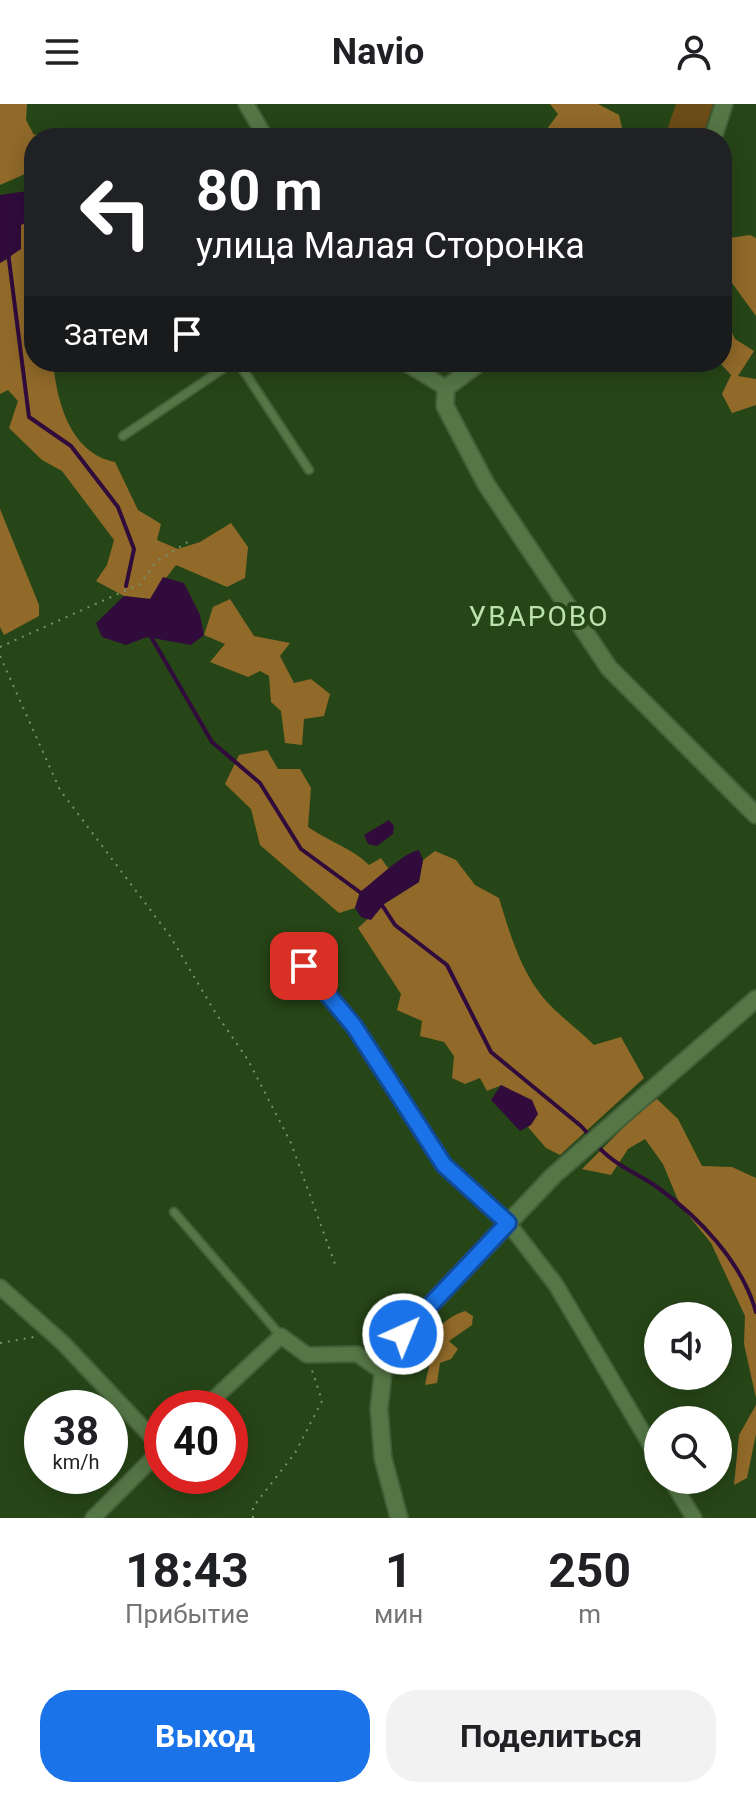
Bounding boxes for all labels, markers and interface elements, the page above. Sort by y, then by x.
icon: menu [40,30,84,74]
icon: person [672,30,716,74]
text: Navio [332,31,424,73]
text: 80 m [196,158,323,224]
icon: left [64,160,168,264]
text: улица Малая Сторонка [196,225,585,267]
icon: arrive [165,312,209,356]
text: Затем [64,317,149,352]
district label: УВАРОВО [469,600,609,633]
pin [270,932,338,1000]
icon: arrive [282,944,326,988]
position arrow [361,1292,445,1376]
map controls [644,1302,732,1494]
button: sound [644,1302,732,1390]
speed limit sign: 40 [144,1390,248,1494]
button: search [644,1406,732,1494]
text: 38 [53,1408,99,1455]
text: km/h [53,1450,99,1474]
text: 18:43 [125,1542,249,1599]
text: 1 [385,1542,412,1599]
text: 250 [548,1542,631,1599]
text: Прибытие [125,1599,249,1629]
text: мин [374,1599,423,1629]
text: m [578,1599,601,1629]
button: Выход [40,1690,370,1782]
button: Поделиться [386,1690,716,1782]

